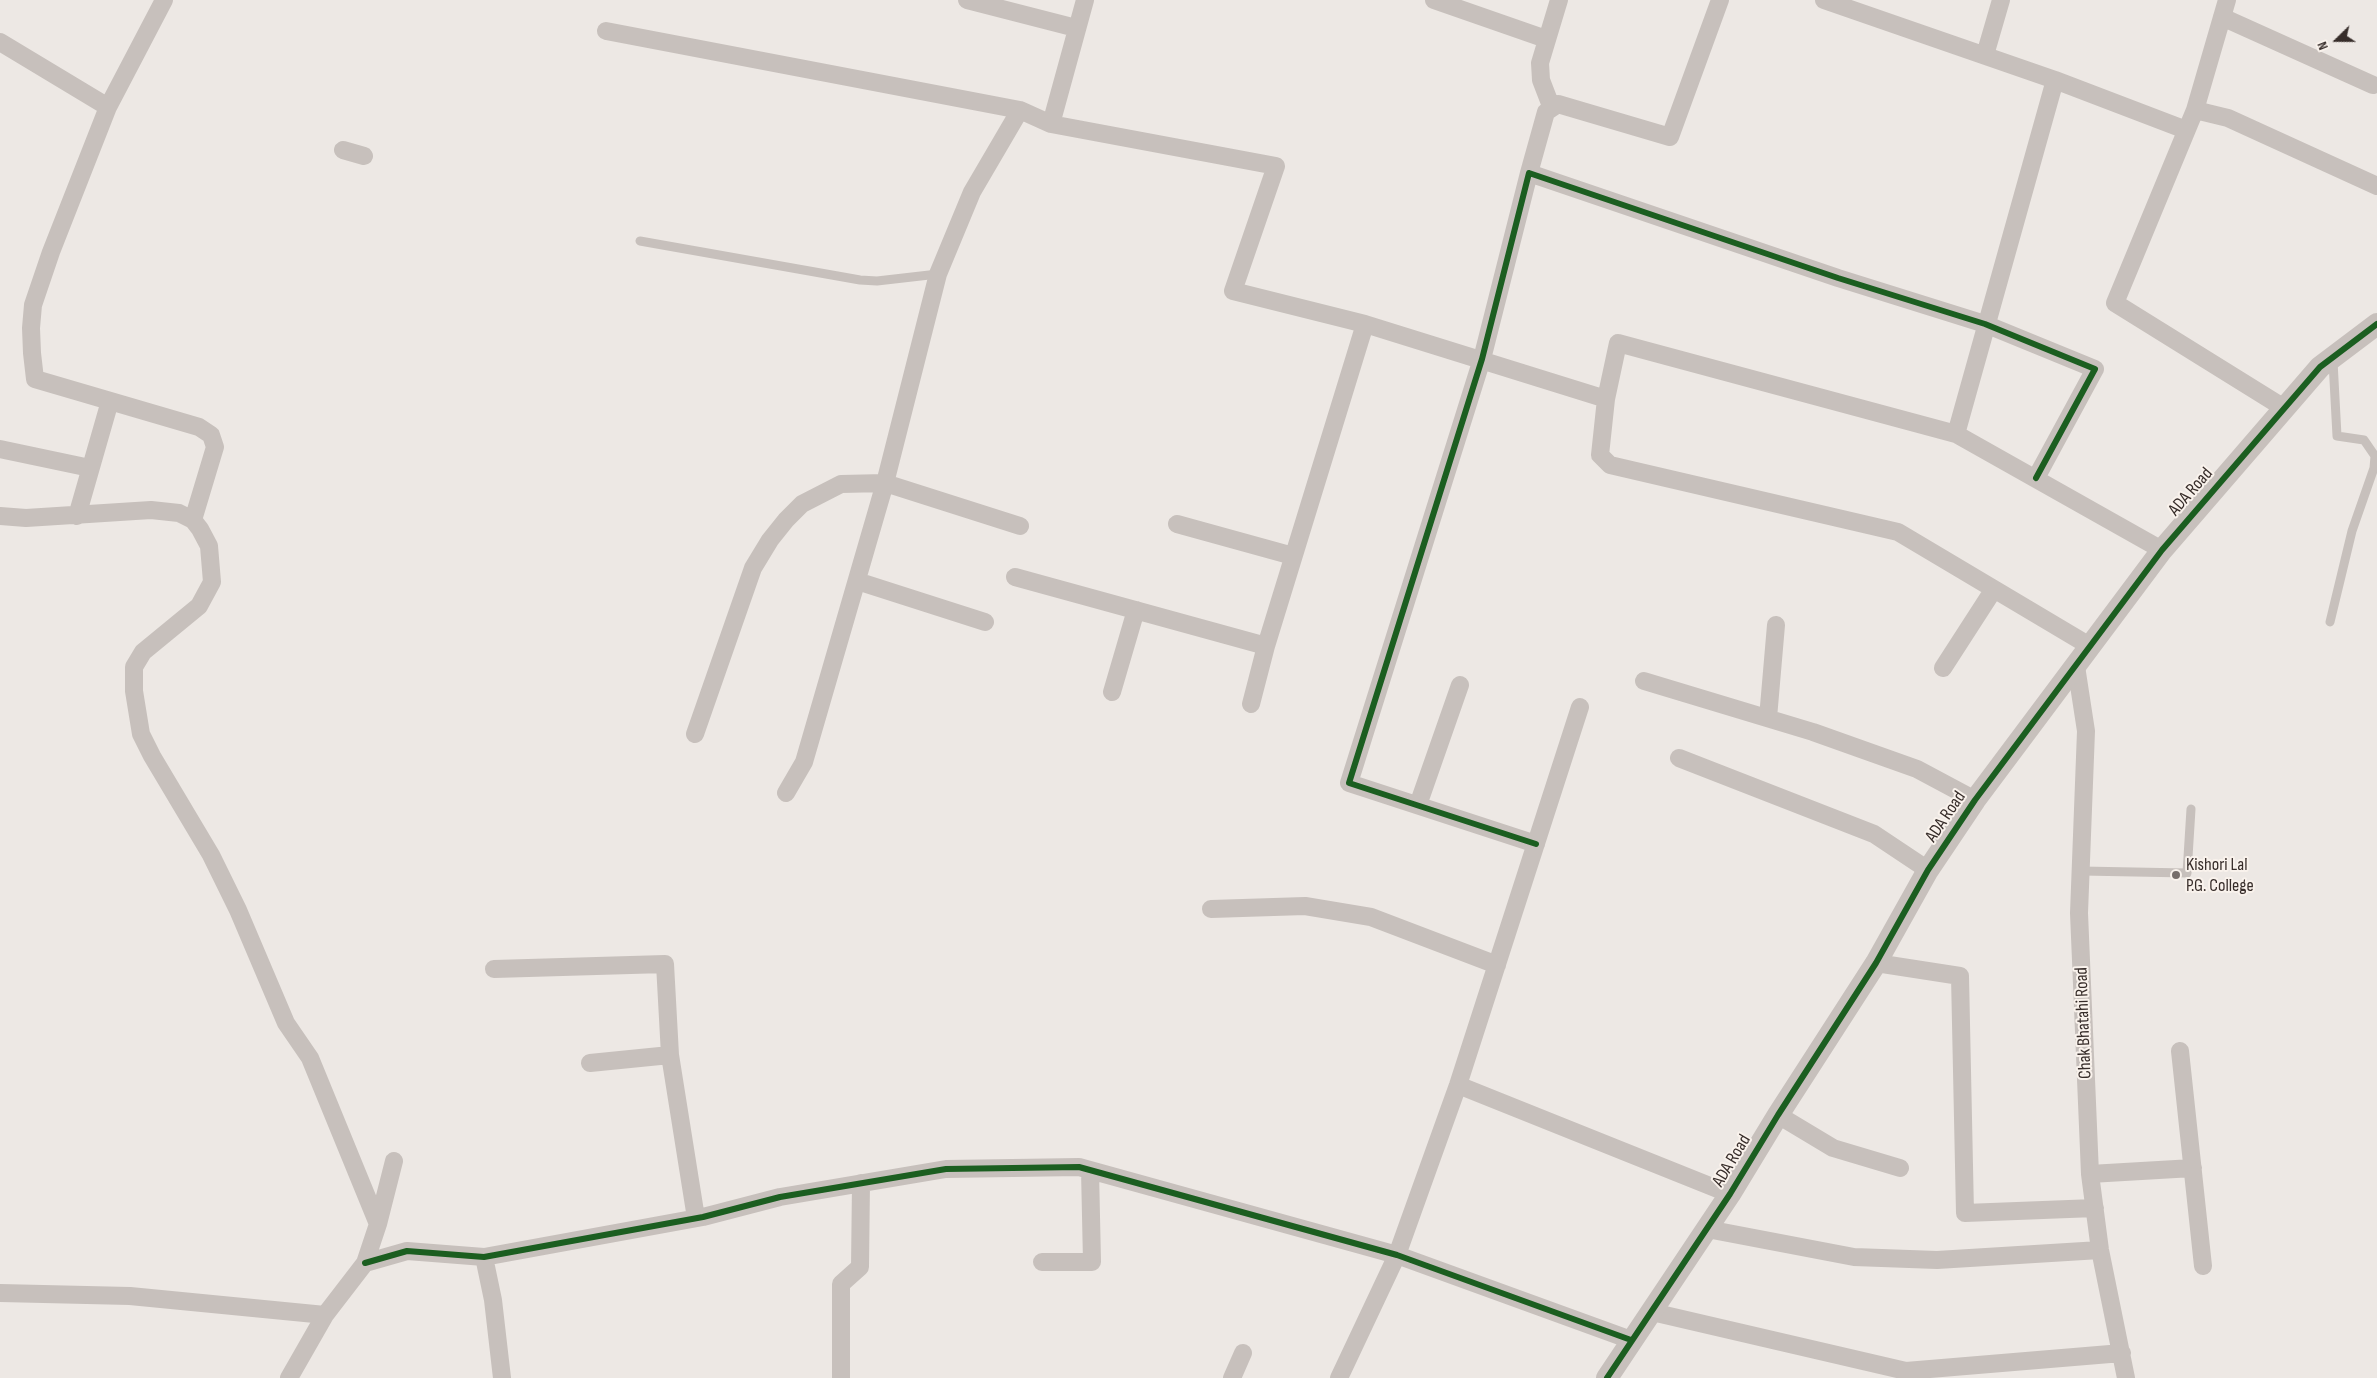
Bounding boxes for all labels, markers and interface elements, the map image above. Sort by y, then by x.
north arrow [2312,15,2362,65]
text: N [2313,39,2332,52]
street label: ADA Road [2164,463,2218,521]
street label: ADA Road [1921,787,1971,847]
place label: Kishori Lal P.G. College [2186,854,2254,896]
marker: Kishori Lal P.G. College [2170,869,2182,881]
street label: Chak Bhatahi Road [2071,967,2097,1079]
street label: ADA Road [1708,1131,1756,1191]

